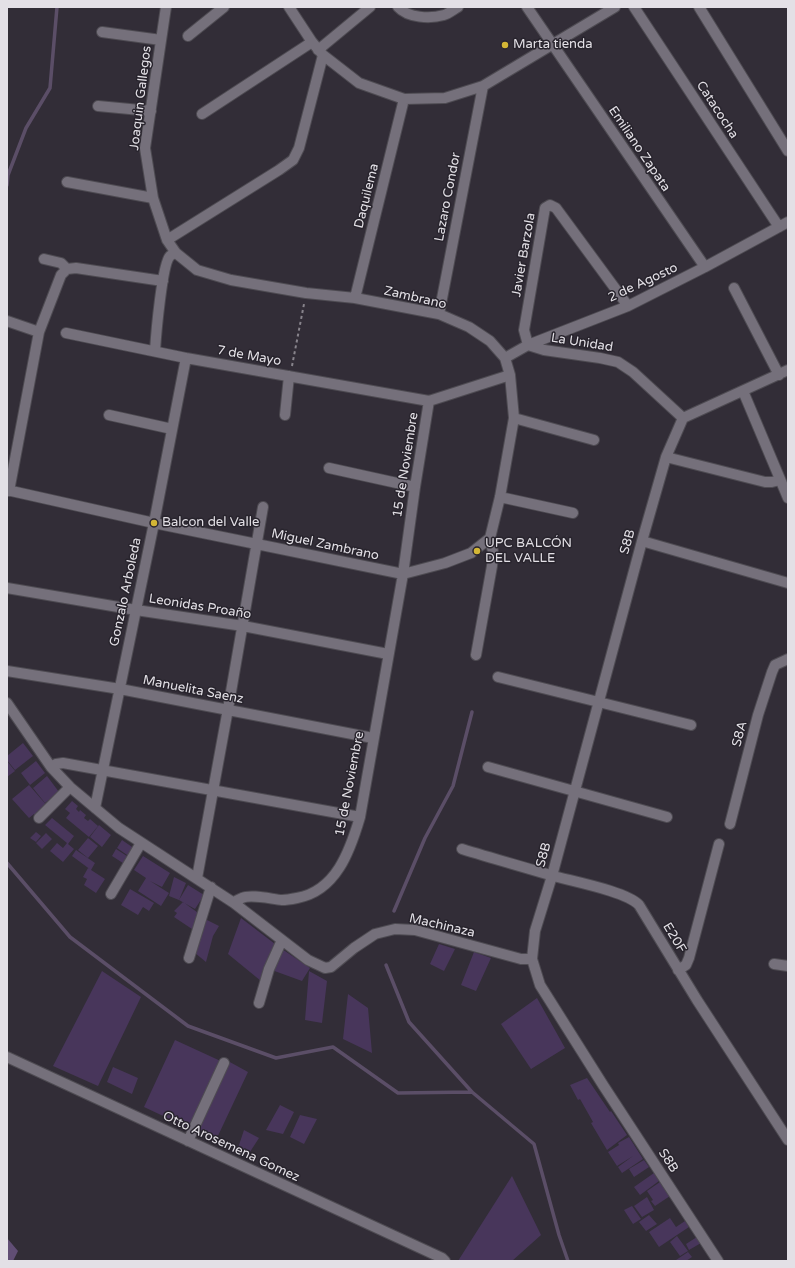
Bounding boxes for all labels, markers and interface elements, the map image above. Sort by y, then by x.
place label: Marta tienda [513,37,592,53]
marker: Marta tienda [500,40,510,50]
street label: Joaquin Gallegos [127,45,155,151]
street label: Catacocha [693,78,741,142]
street label: Emiliano Zapata [605,103,673,195]
street label: Lazaro Condor [432,151,464,243]
street label: Daquilema [351,162,383,230]
street label: Javier Barzola [509,212,539,298]
street label: 2 de Agosto [606,260,680,306]
street label: Zambrano [382,283,448,313]
street label: La Unidad [550,330,614,356]
street label: 7 de Mayo [216,343,282,369]
street label: 15 de Noviembre [390,411,422,519]
place label: Balcon del Valle [162,515,259,531]
marker: Balcon del Valle [149,518,159,528]
street label: Miguel Zambrano [270,526,380,564]
street label: S8B [617,528,639,556]
street label: Gonzalo Arboleda [107,536,145,648]
place label: UPC BALCÓN DEL VALLE [485,536,572,567]
marker: UPC BALCÓN DEL VALLE [472,546,482,556]
street label: Leonidas Proaño [148,591,252,623]
street label: Manuelita Saenz [141,673,245,707]
street label: S8A [729,719,751,749]
street label: 15 de Noviembre [332,730,368,838]
street label: S8B [533,841,555,869]
street label: Machinaza [408,911,476,941]
street label: E20F [659,920,689,956]
street label: Otto Arosemena Gomez [160,1108,302,1186]
street label: S8B [655,1146,681,1176]

